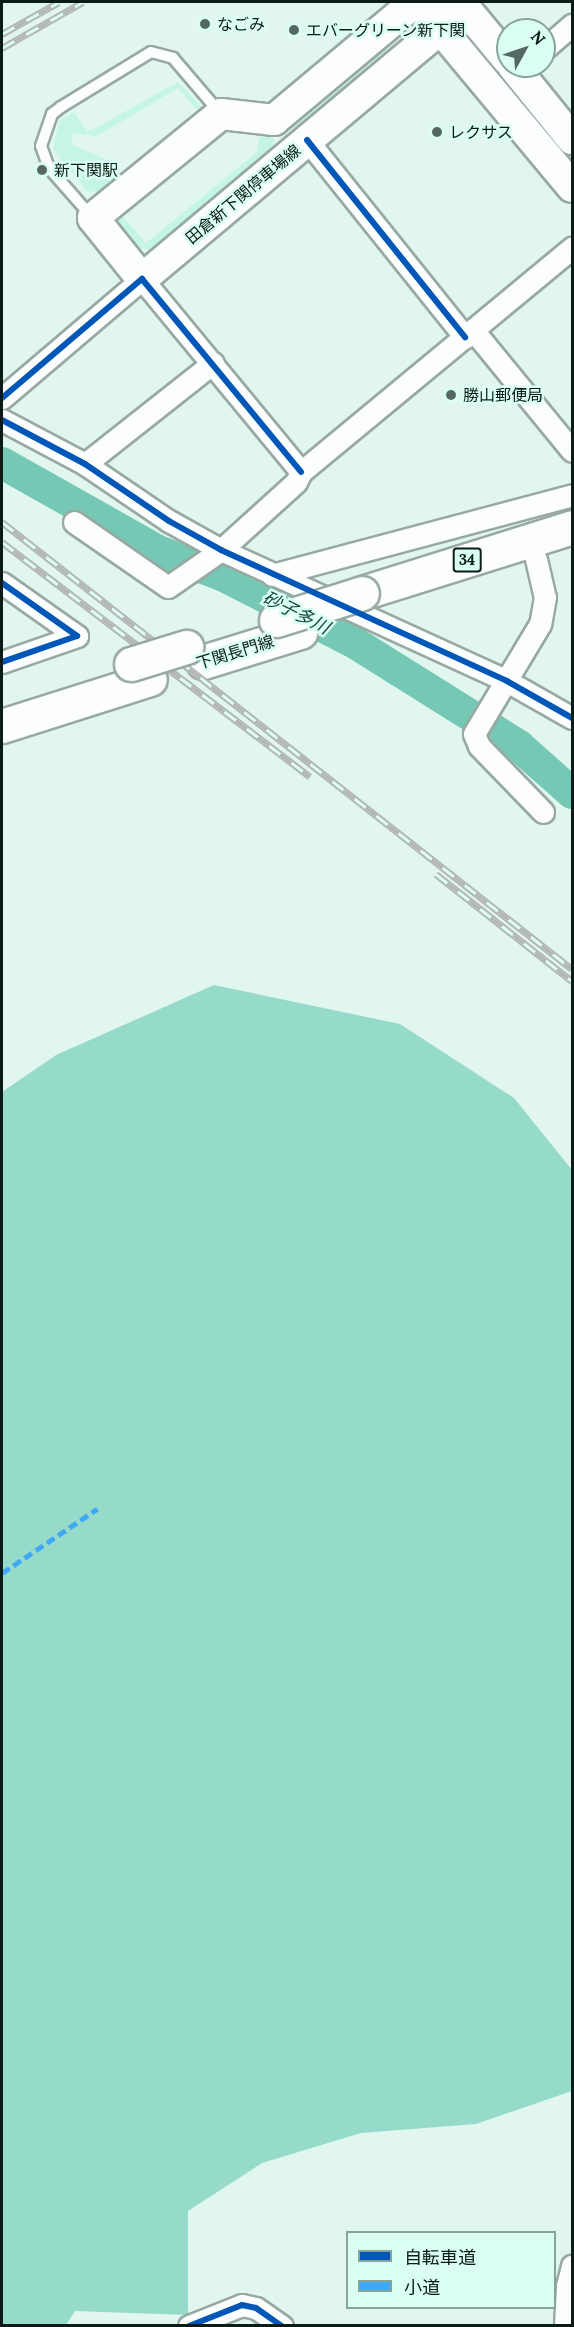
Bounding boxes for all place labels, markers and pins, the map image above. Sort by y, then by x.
place label: なごみ [217,14,265,34]
marker: なごみ [198,17,212,31]
place label: エバーグリーン新下関 [306,20,466,40]
marker: エバーグリーン新下関 [287,23,301,37]
place label: レクサス [449,122,513,142]
marker: レクサス [430,125,444,139]
place label: 新下関駅 [54,160,118,180]
marker: 新下関駅 [35,163,49,177]
place label: 勝山郵便局 [463,385,543,405]
marker: 勝山郵便局 [444,388,458,402]

